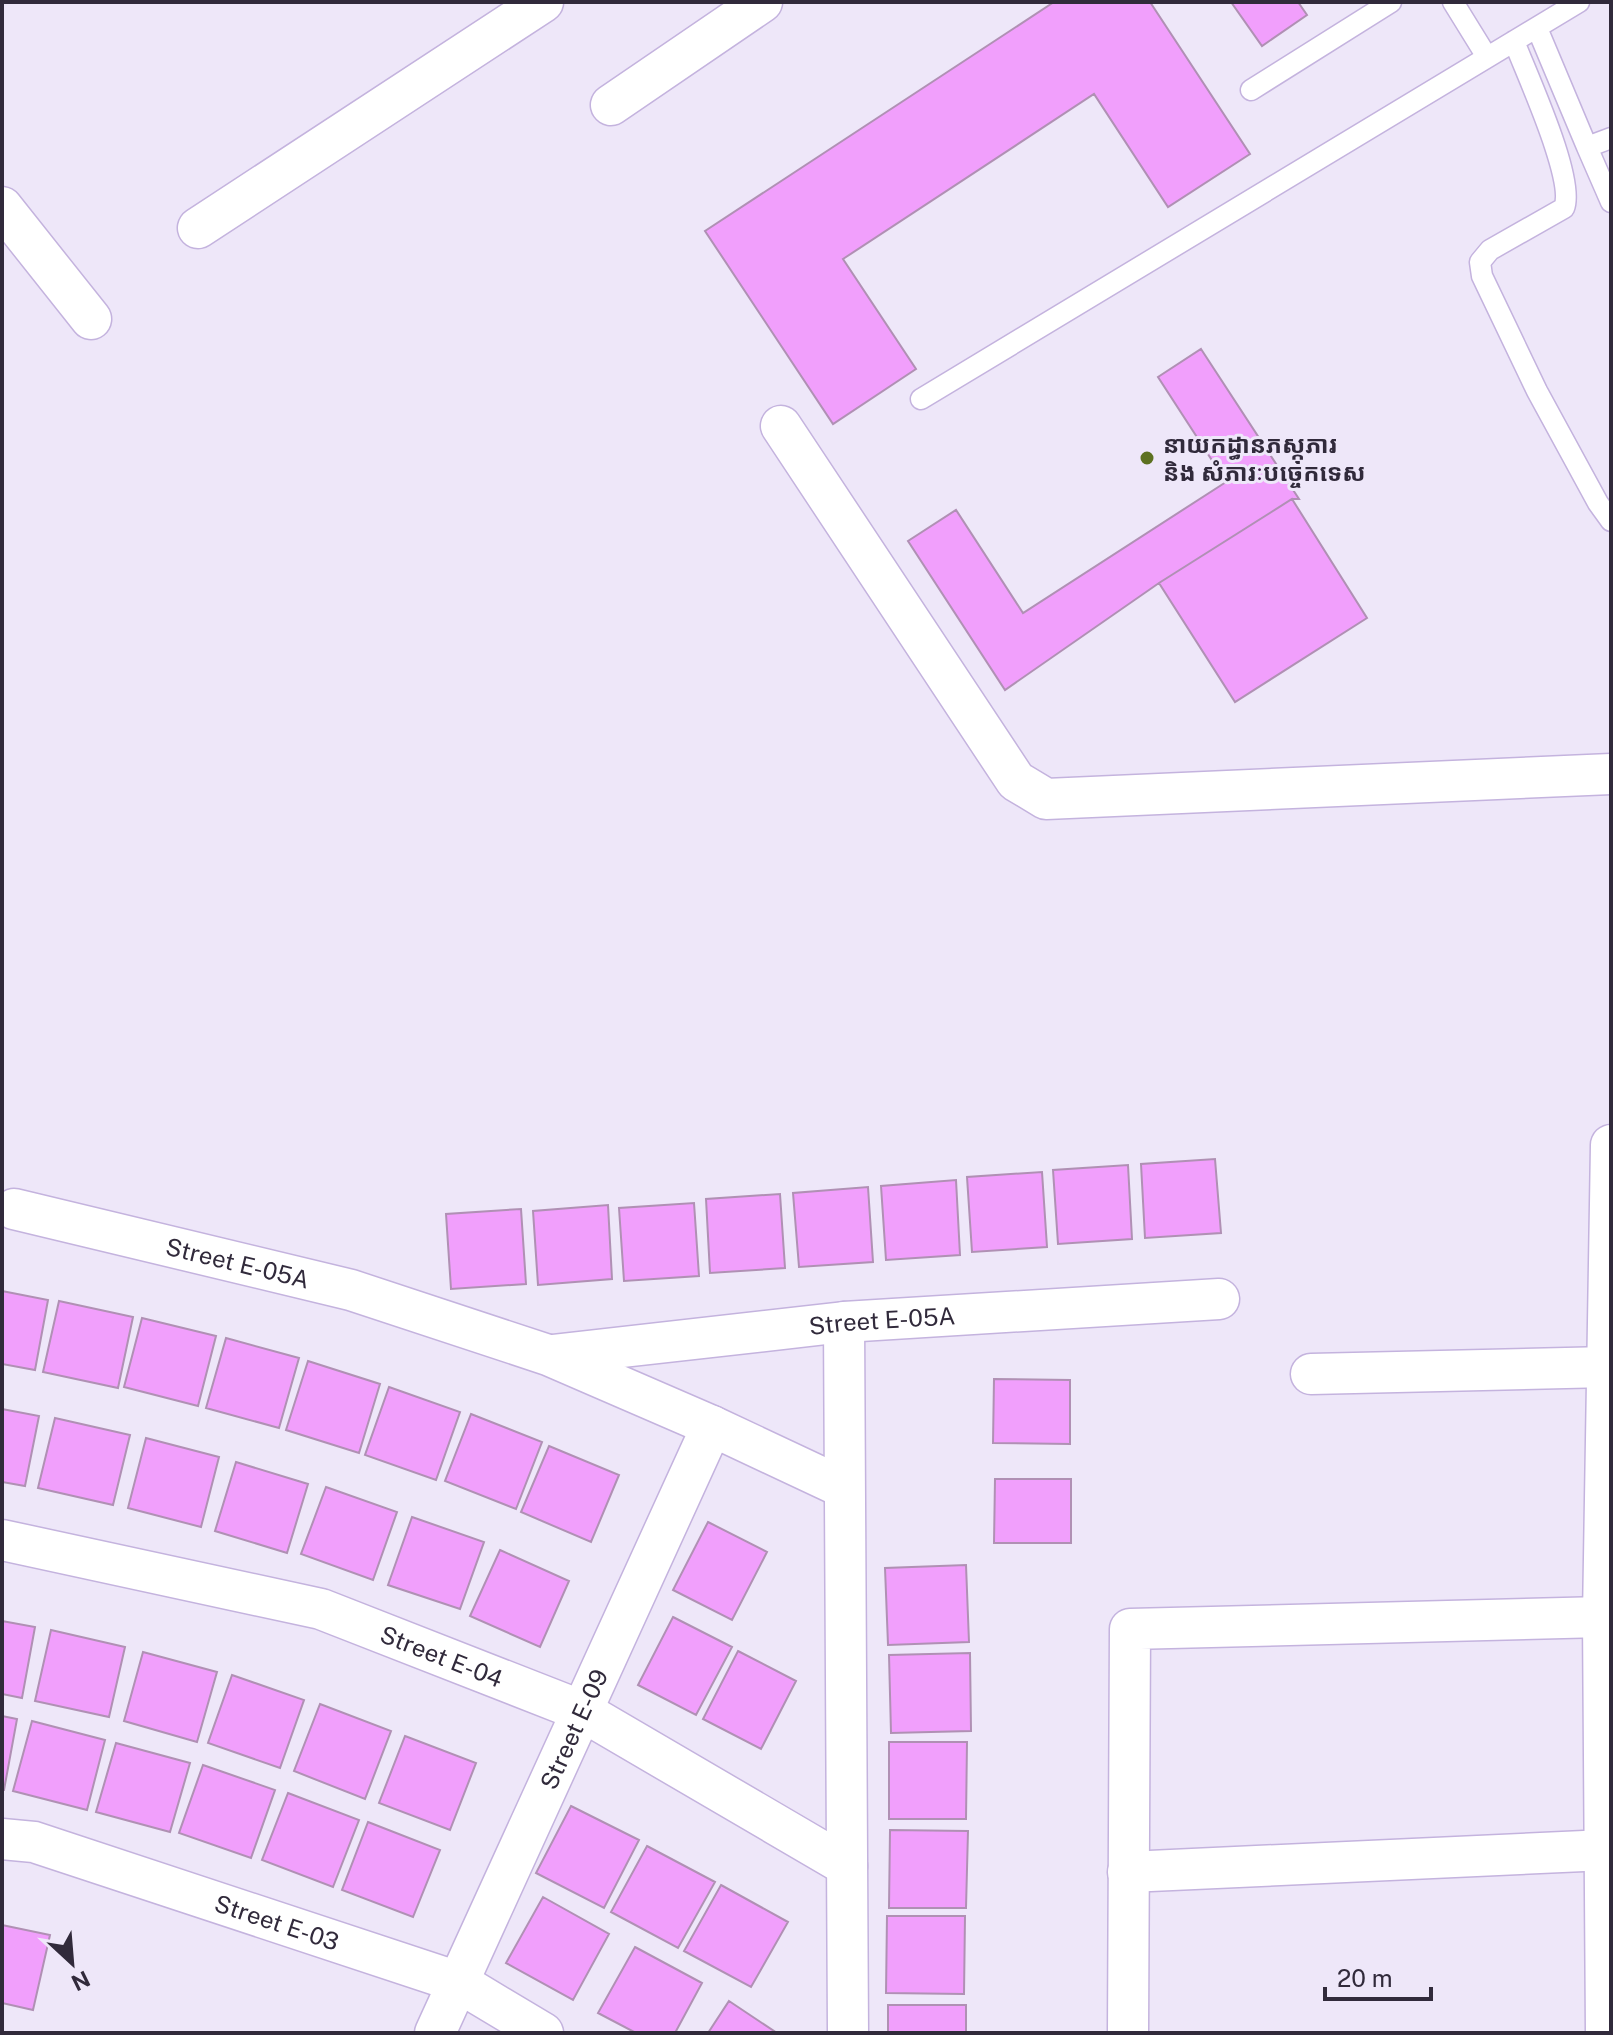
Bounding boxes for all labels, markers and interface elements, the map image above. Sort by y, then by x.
place label: នាយកដ្ធានភស្កុភារ និង សំភារៈបច្ចេកទេស [1163,430,1366,488]
marker: នាយកដ្ធានភស្កុភារ និង សំភារៈបច្ចេកទេស [1138,449,1156,467]
street label: Street E-05A [163,1232,312,1293]
street label: Street E-05A [807,1301,956,1340]
street label: Street E-04 [376,1620,507,1693]
street label: Street E-09 [534,1665,613,1794]
street label: Street E-03 [211,1889,343,1956]
north arrow [32,1923,112,2003]
scale bar [1325,1951,1431,2001]
text: 20 m [1337,1964,1393,1992]
text: N [67,1966,94,1996]

